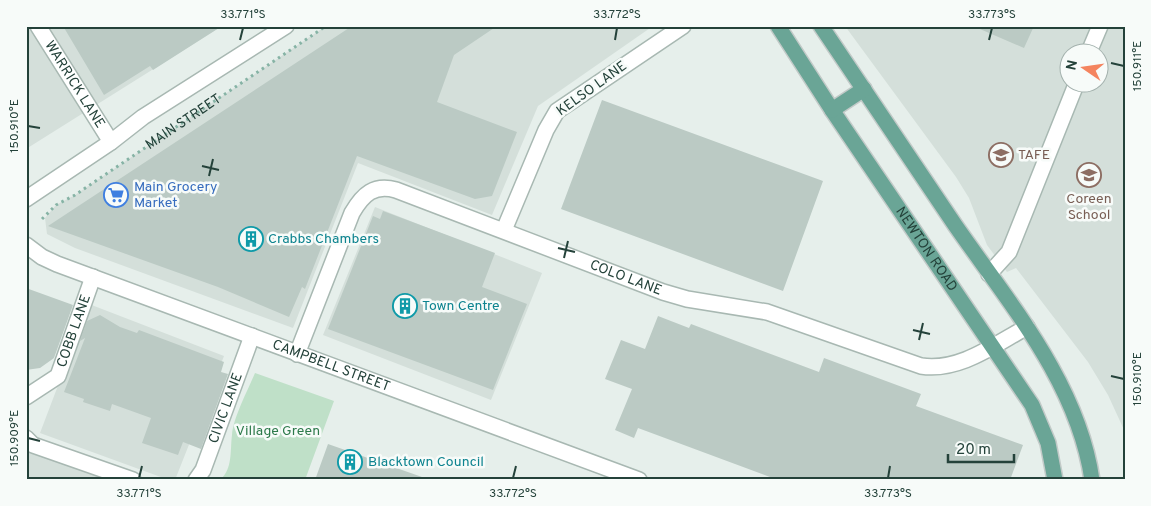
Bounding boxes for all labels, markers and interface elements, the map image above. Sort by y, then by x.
text: 33.771°S [220,7,266,23]
text: 33.772°S [593,7,641,23]
text: 33.773°S [968,7,1016,23]
street label: WARRICK LANE [41,38,109,131]
text: 150.911°E [1130,41,1146,91]
north arrow [1058,42,1108,92]
street label: KELSO LANE [554,58,630,120]
text: N [1063,59,1082,72]
street label: MAIN STREET [142,90,225,154]
text: 150.910°E [7,99,23,153]
school or university icon: TAFE [988,142,1014,168]
place label: TAFE [1018,147,1050,164]
school or university icon: Coreen School [1076,162,1102,188]
place label: Main Grocery Market [134,179,217,212]
supermarket icon: Main Grocery Market [103,182,129,208]
place label: Coreen School [1066,191,1112,224]
street label: NEWTON ROAD [892,204,961,295]
building icon: Crabbs Chambers [238,226,264,252]
place label: Crabbs Chambers [268,231,379,248]
street label: COLO LANE [587,256,664,299]
street label: COBB LANE [53,292,95,370]
building icon: Town Centre [392,293,418,319]
place label: Town Centre [422,298,500,315]
street label: CAMPBELL STREET [270,336,393,395]
text: 150.910°E [1130,352,1146,406]
street label: CIVIC LANE [205,371,246,446]
text: 150.909°E [7,410,23,466]
park label: Village Green [236,423,320,440]
scale bar [948,431,1015,463]
text: 20 m [956,441,991,460]
building icon: Blacktown Council [337,449,363,475]
place label: Blacktown Council [368,454,484,471]
text: 33.771°S [116,486,162,502]
text: 33.772°S [489,486,537,502]
text: 33.773°S [864,486,912,502]

